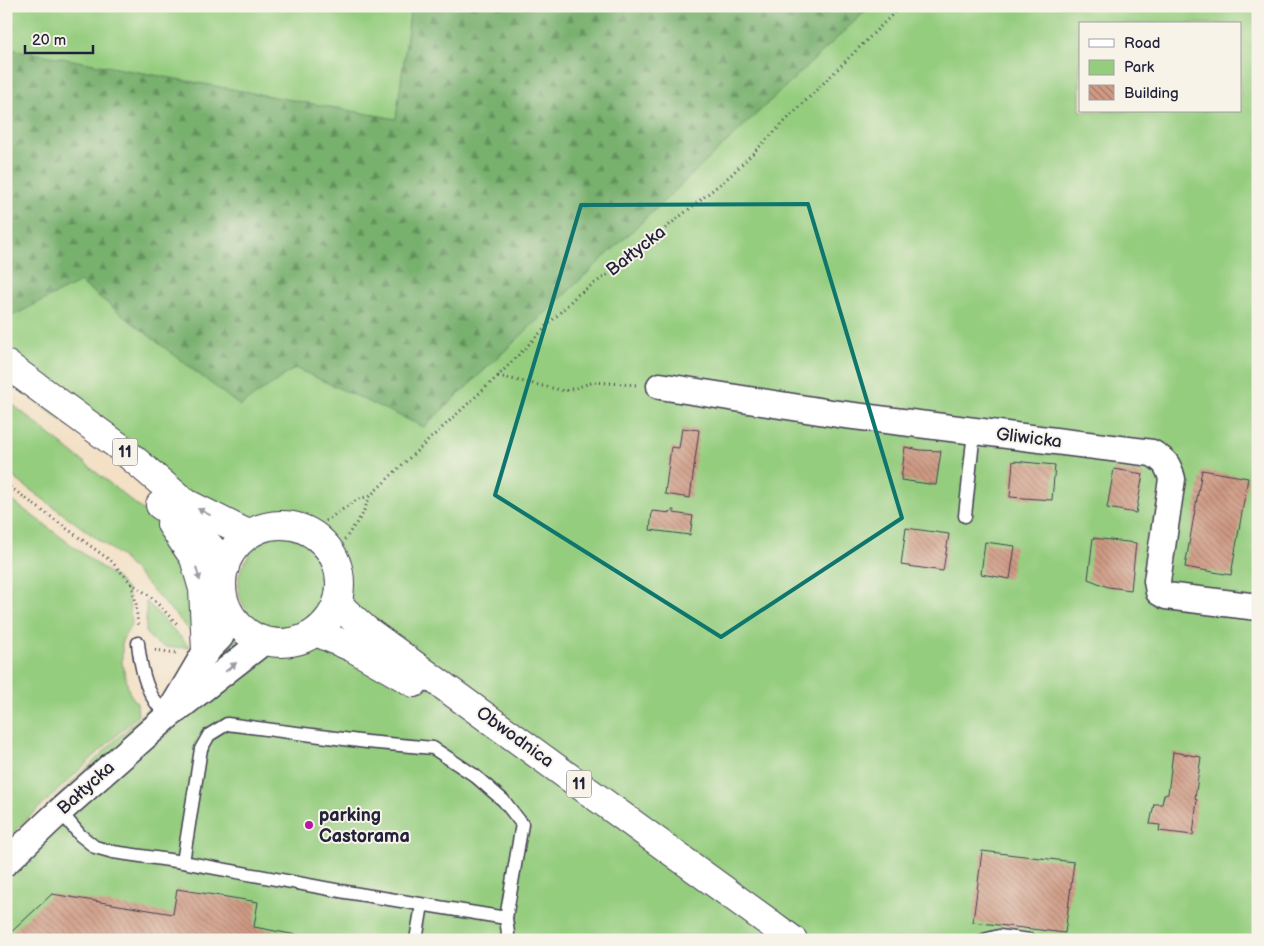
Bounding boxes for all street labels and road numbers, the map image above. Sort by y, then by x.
street label: Bałtycka [602,221,670,281]
street label: Gliwicka [995,424,1063,452]
road number: 11 [112,438,138,466]
street label: Obwodnica [472,702,558,772]
street label: Bałtycka [53,757,119,819]
road number: 11 [566,771,592,798]

